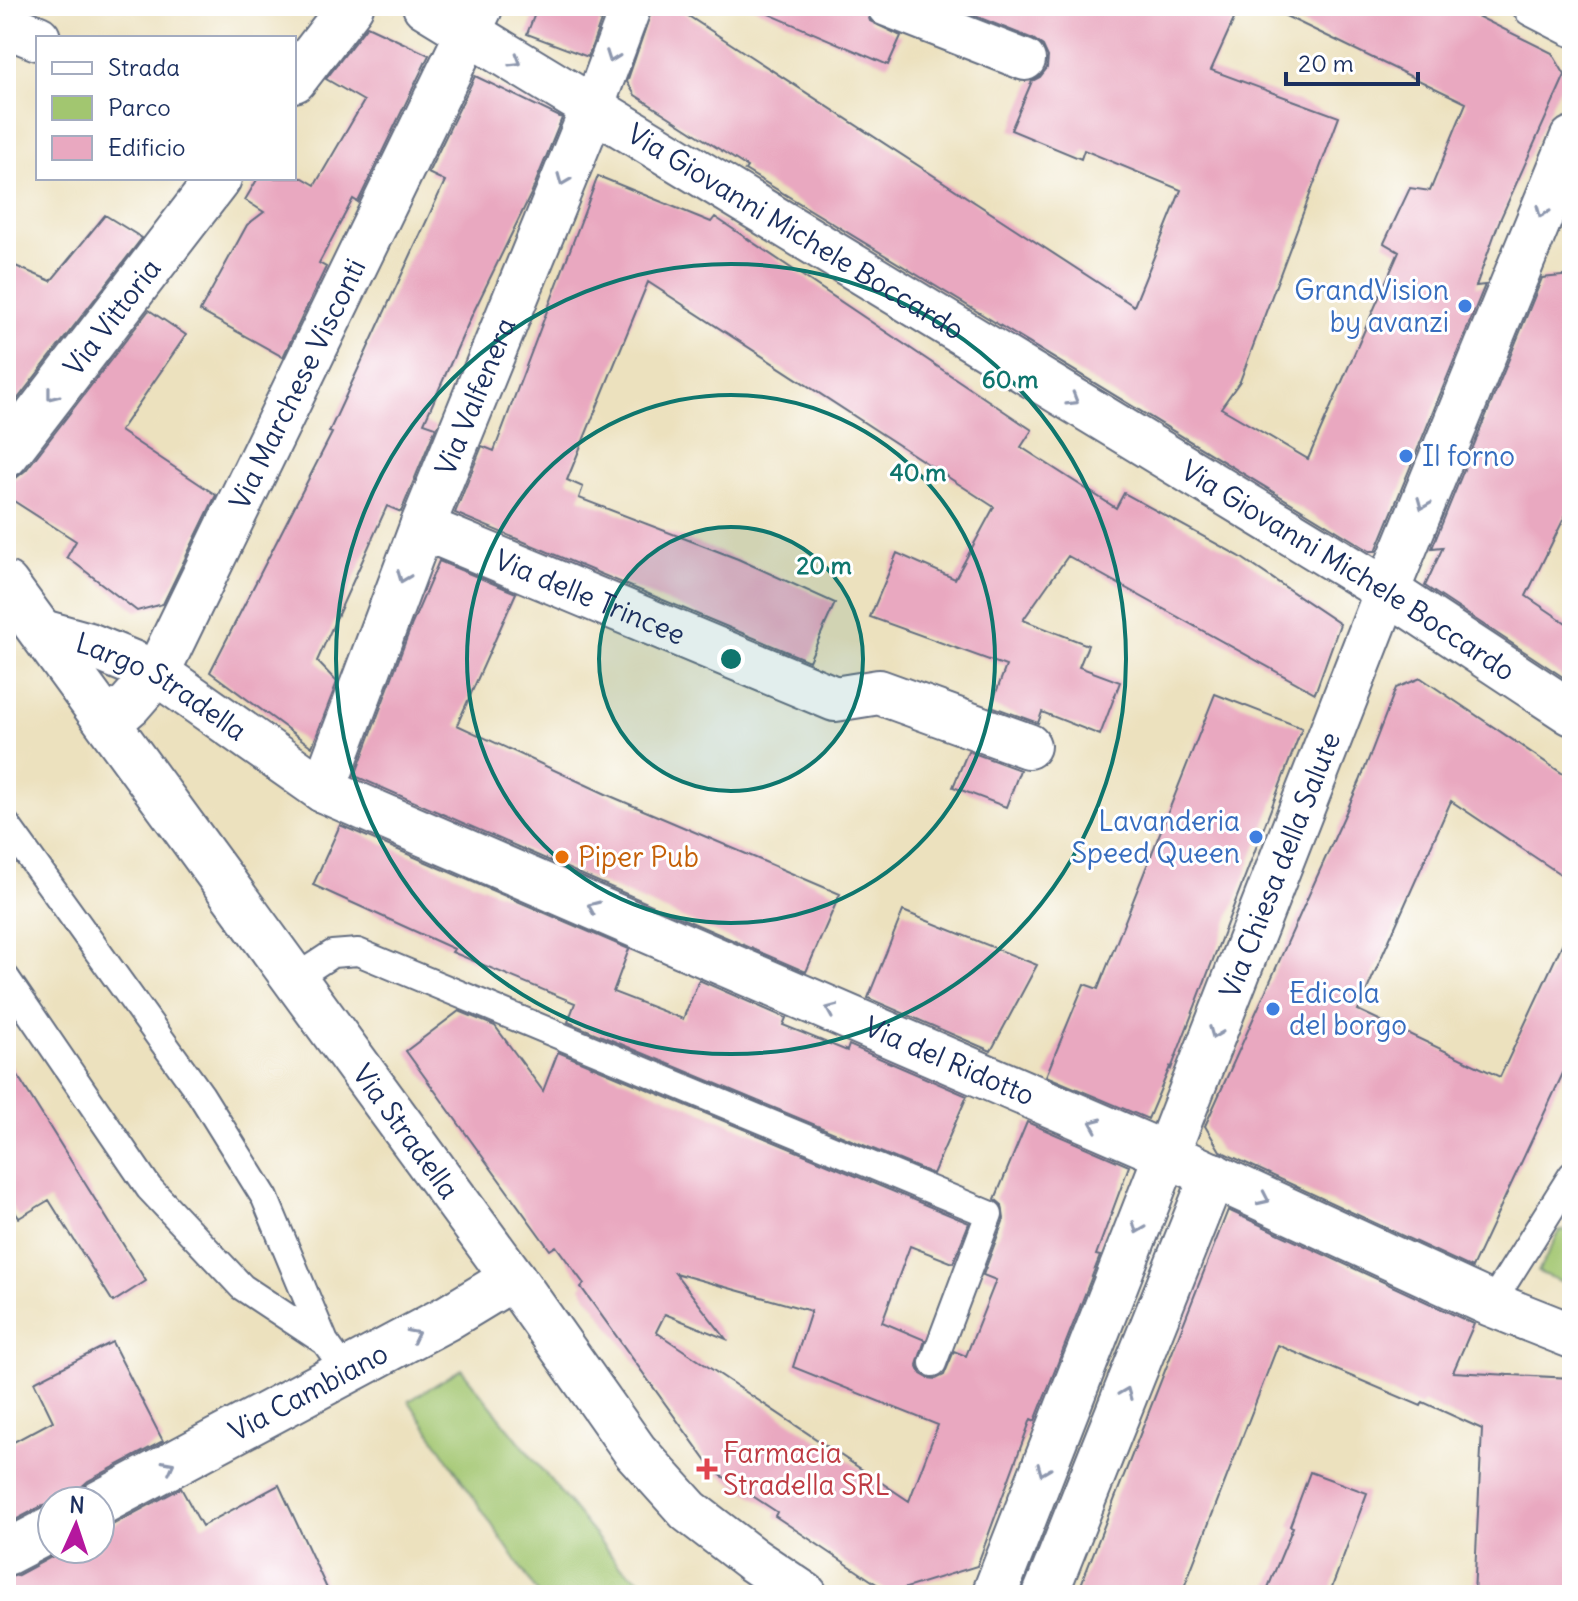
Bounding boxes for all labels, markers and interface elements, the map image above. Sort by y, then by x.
legend [36,36,296,180]
scale bar [1286,36,1418,86]
text: 20 m [1298,48,1354,78]
one-way arrow [605,49,622,63]
text: Strada [108,52,180,82]
one-way arrow [507,52,522,67]
text: Parco [108,92,171,122]
street label: Via Giovanni Michele Boccardo [621,115,971,348]
text: Edificio [108,132,186,162]
one-way arrow [557,172,573,186]
one-way arrow [1536,204,1552,218]
street label: Via Vittoria [56,251,169,383]
street label: Via Marchese Visconti [221,253,373,515]
place label: GrandVision by avanzi [1294,272,1449,340]
marker: GrandVision by avanzi [1456,297,1474,315]
street label: Via Valfenera [427,312,524,481]
text: 60 m [982,364,1038,394]
one-way arrow [47,386,61,401]
one-way arrow [1064,390,1079,406]
place label: Il forno [1422,438,1515,474]
marker: Il forno [1397,447,1415,465]
street label: Via Giovanni Michele Boccardo [1175,452,1522,689]
text: 40 m [890,457,946,487]
one-way arrow [1416,496,1433,510]
street label: Via delle Trincee [489,541,691,653]
text: 20 m [796,550,852,580]
one-way arrow [397,569,413,583]
street label: Largo Stradella [72,624,254,749]
centre of rings [717,645,745,673]
street label: Via Chiesa della Salute [1211,727,1348,1003]
place label: Lavanderia Speed Queen [1071,803,1240,871]
marker: Lavanderia Speed Queen [1247,828,1265,846]
place label: Piper Pub [578,839,699,875]
marker: Piper Pub [553,848,571,866]
one-way arrow [586,900,601,916]
place label: Edicola del borgo [1289,975,1407,1043]
marker: Edicola del borgo [1264,1000,1282,1018]
one-way arrow [825,1004,839,1020]
street label: Via del Ridotto [859,1008,1040,1113]
one-way arrow [1208,1025,1225,1039]
street label: Via Stradella [345,1057,467,1206]
one-way arrow [1089,1118,1104,1134]
one-way arrow [1255,1189,1270,1205]
one-way arrow [1131,1220,1148,1234]
one-way arrow [406,1329,421,1345]
street label: Via Cambiano [223,1335,394,1449]
one-way arrow [1116,1387,1133,1401]
place label: Farmacia Stradella SRL [723,1435,890,1503]
one-way arrow [160,1460,175,1475]
marker: Farmacia Stradella SRL [698,1460,716,1478]
one-way arrow [1036,1462,1053,1476]
north arrow [36,1485,116,1565]
text: N [69,1491,85,1519]

